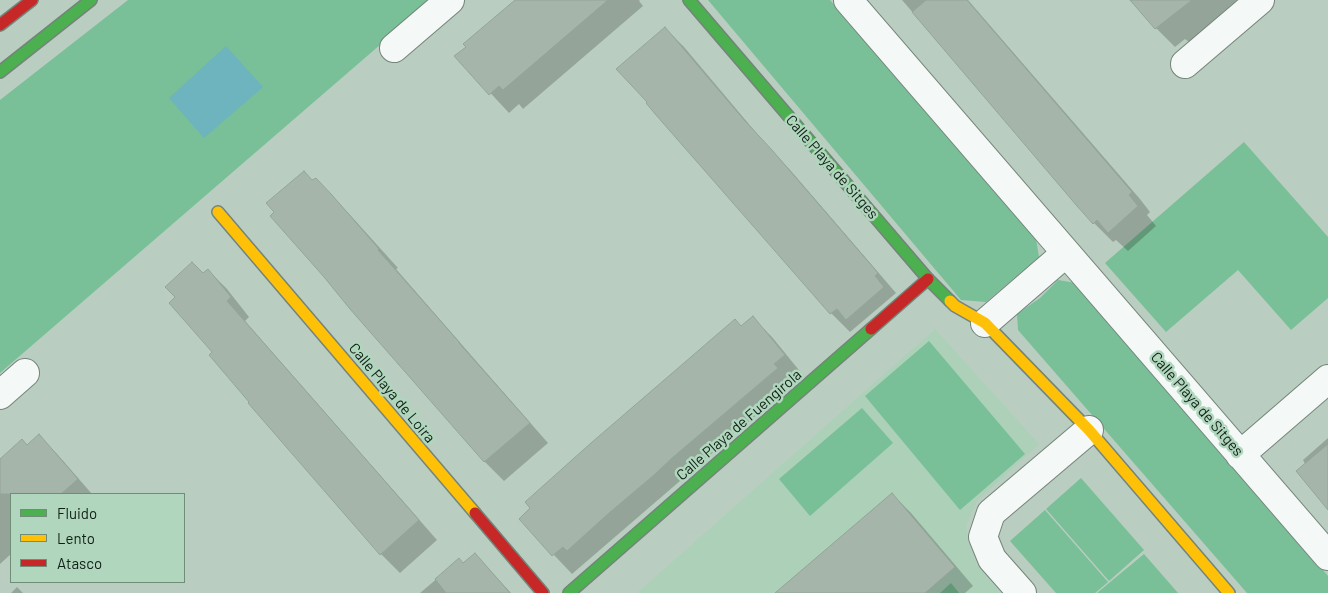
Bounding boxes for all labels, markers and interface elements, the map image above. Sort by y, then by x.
street label: Calle Playa de Sitges [782,111,882,223]
street label: Calle Playa de Loira [345,339,439,447]
street label: Calle Playa de Sitges [1147,348,1247,460]
street label: Calle Playa de Fuengirola [673,366,805,484]
legend [10,493,185,583]
text: Fluido [57,504,97,522]
text: Lento [57,529,95,547]
text: Atasco [57,554,102,572]

